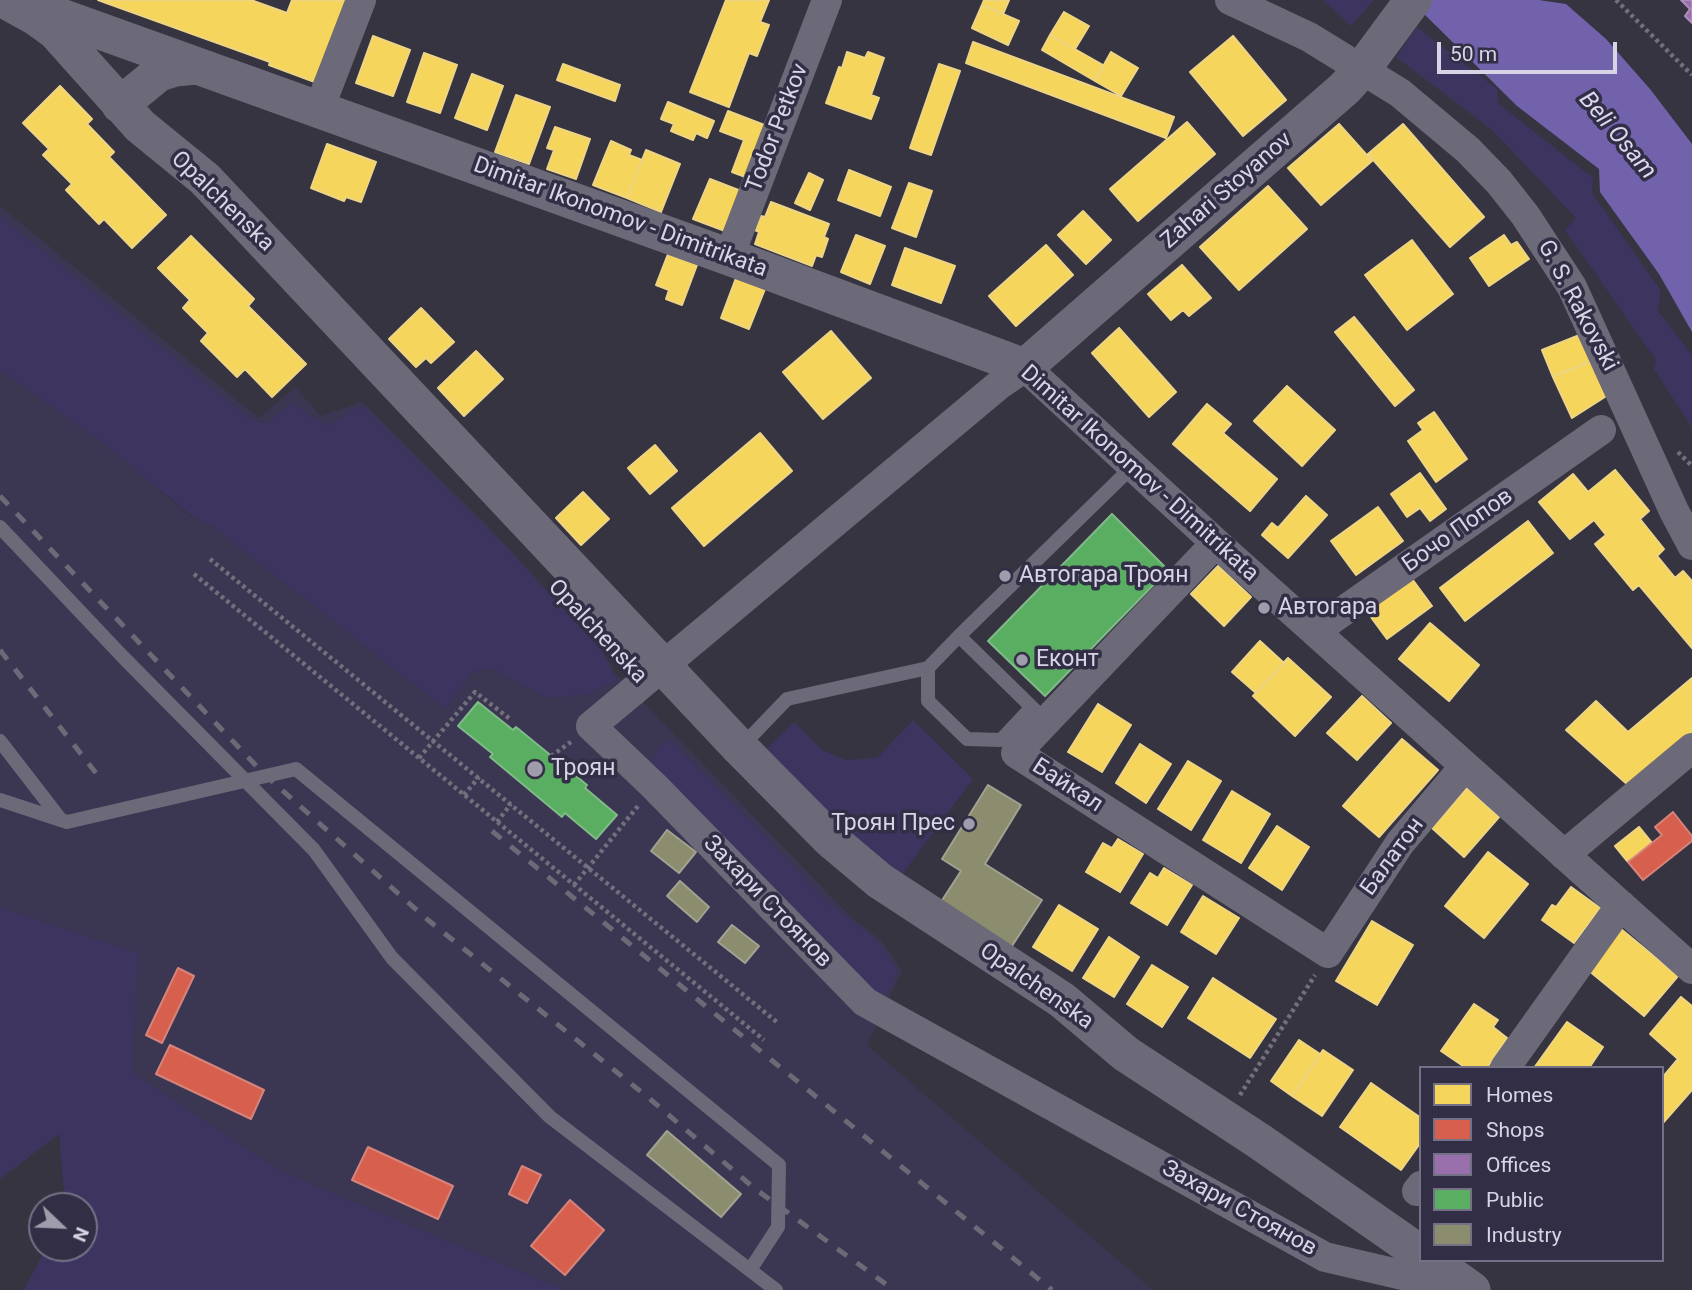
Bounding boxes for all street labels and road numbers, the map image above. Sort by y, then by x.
street label: Todor Petkov [741,60,815,196]
street label: Zahari Stoyanov [1156,127,1298,255]
street label: Opalchenska [165,146,279,258]
street label: Dimitar Ikonomov - Dimitrikata [469,152,771,284]
street label: G. S. Rakovski [1531,236,1623,376]
street label: Dimitar Ikonomov - Dimitrikata [1014,360,1264,588]
street label: Бочо Попов [1398,483,1518,579]
street label: Opalchenska [542,574,652,690]
street label: Байкал [1027,753,1107,819]
street label: Балатон [1356,813,1430,901]
street label: Захари Стоянов [697,830,837,974]
street label: Opalchenska [974,938,1098,1036]
street label: Захари Стоянов [1157,1155,1321,1263]

